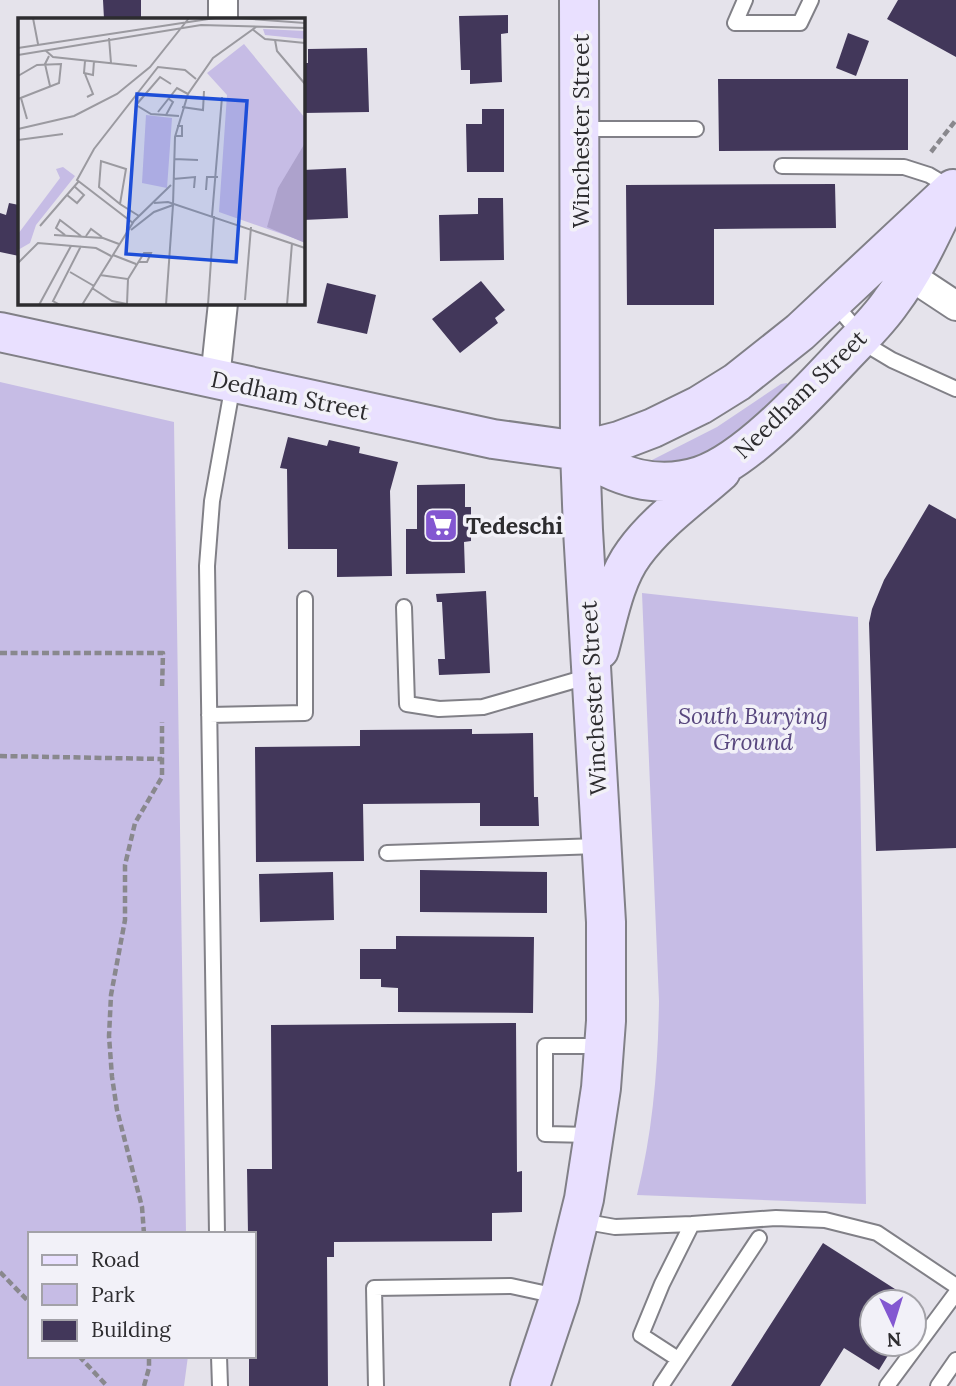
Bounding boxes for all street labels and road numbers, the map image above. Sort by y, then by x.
street label: Winchester Street [566,34,595,228]
street label: Needham Street [728,323,872,465]
street label: Dedham Street [208,364,372,426]
street label: Winchester Street [573,600,613,796]

